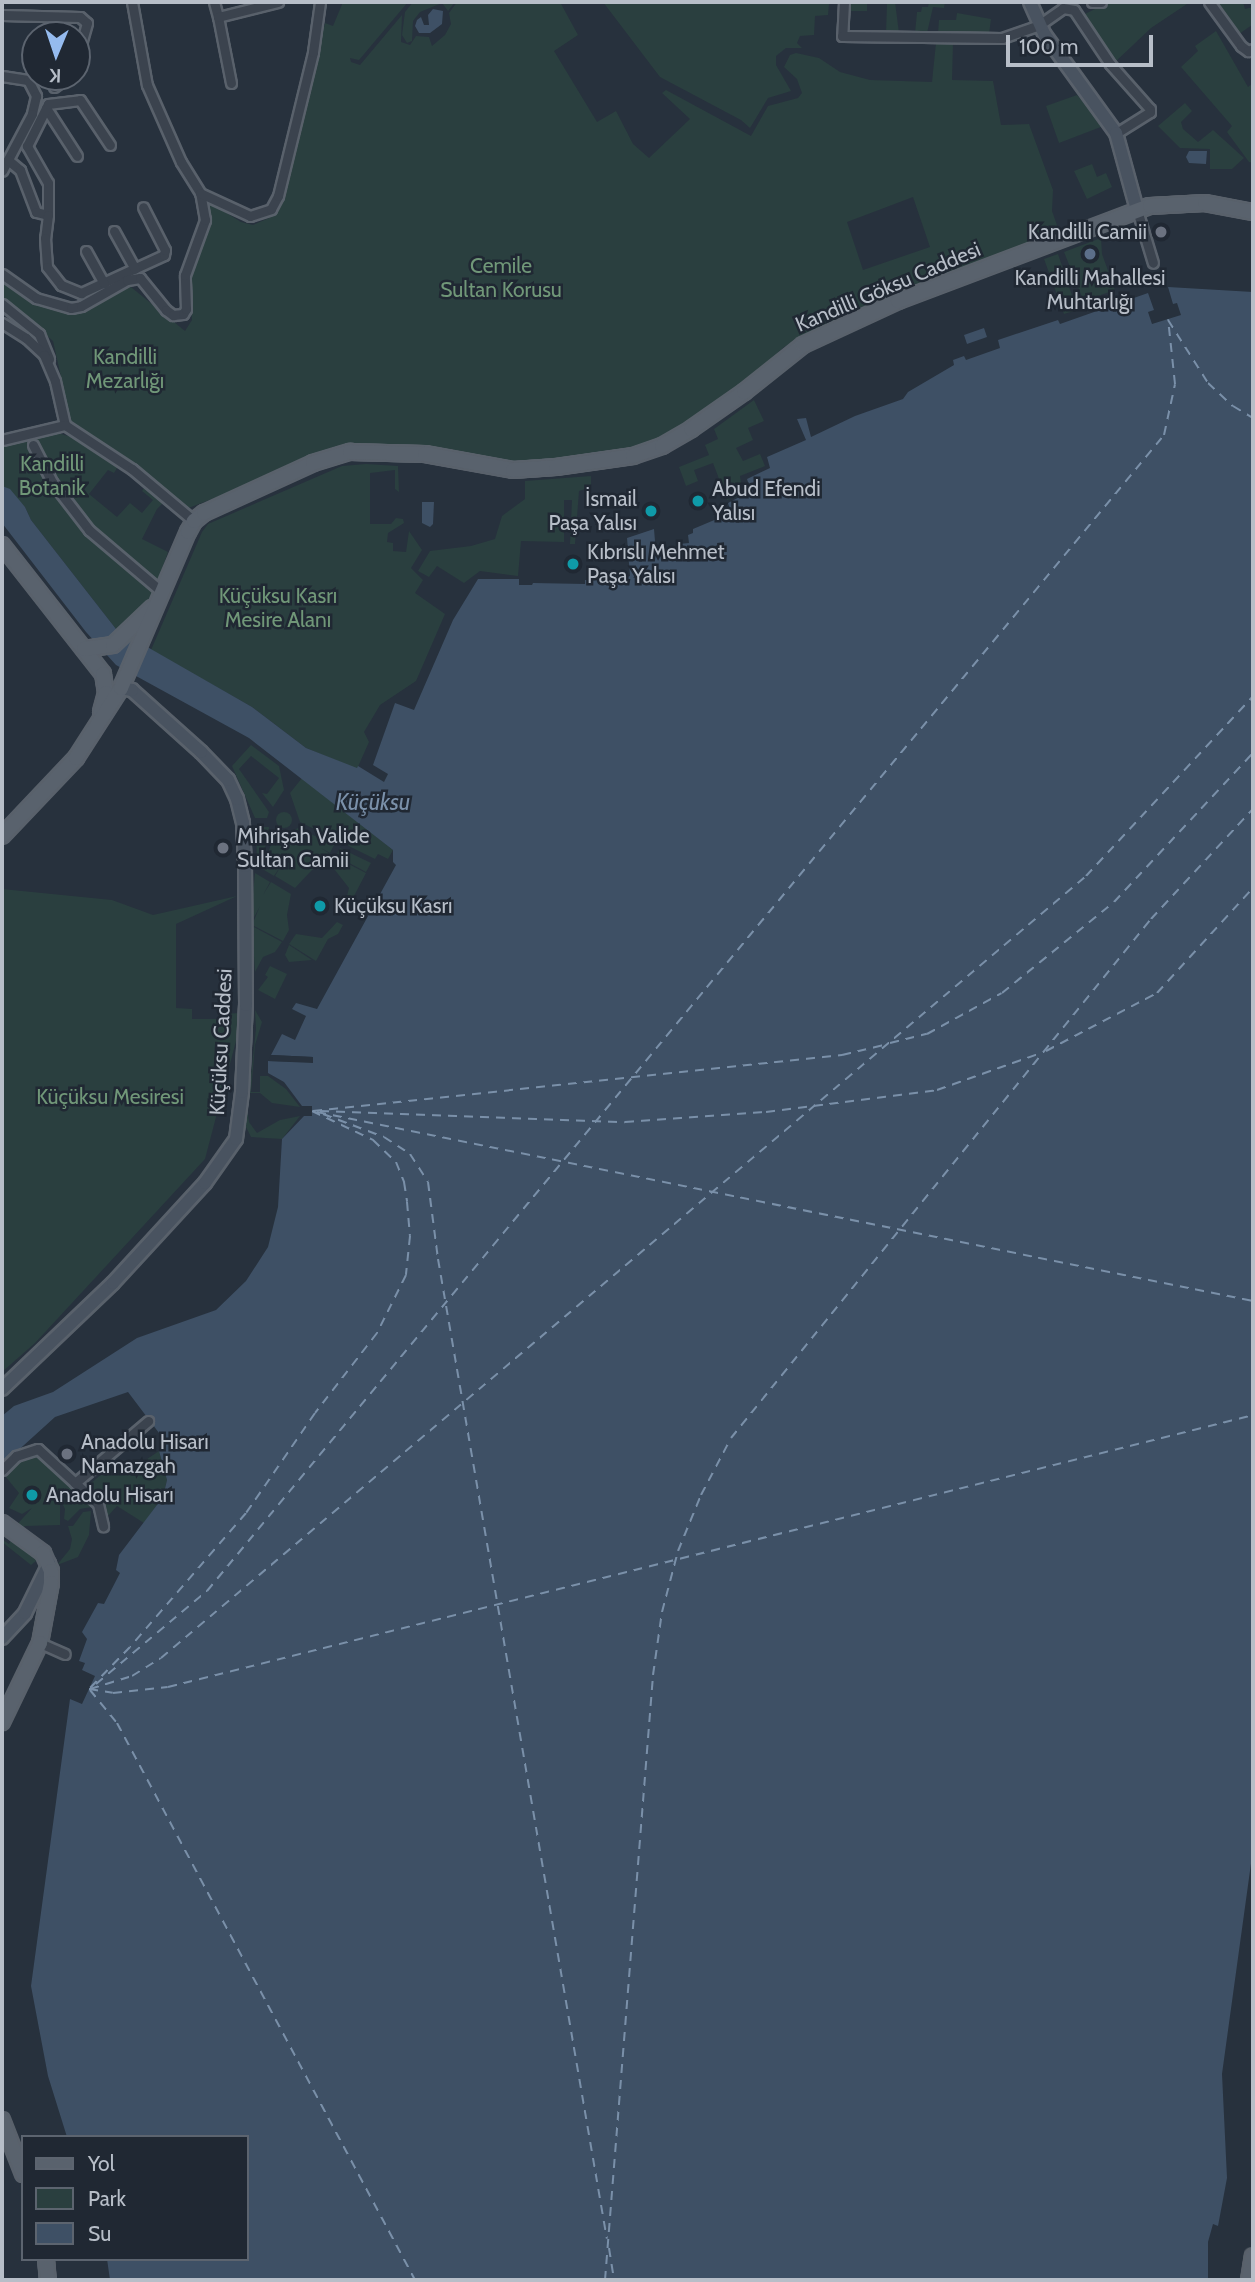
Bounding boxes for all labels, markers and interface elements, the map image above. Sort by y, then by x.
north arrow [21,21,91,91]
scale bar [1010,21,1157,65]
text: 100 m [1019,34,1078,59]
text: K [49,64,62,87]
place label: Kandilli Camii [1028,219,1147,245]
marker: Kandilli Camii [1153,224,1169,240]
street label: Kandilli Göksu Caddesi [792,237,984,337]
marker: Kandilli Mahallesi Muhtarlığı [1082,246,1098,262]
park label: Cemile Sultan Korusu [440,253,562,303]
place label: Kandilli Mahallesi Muhtarlığı [1014,265,1166,315]
park label: Kandilli Mezarlığı [86,344,164,394]
park label: Kandilli Botanik [19,451,85,501]
place label: Abud Efendi Yalısı [712,476,821,526]
place label: İsmail Paşa Yalısı [549,486,637,536]
marker: Abud Efendi Yalısı [690,493,706,509]
marker: İsmail Paşa Yalısı [643,503,659,519]
place label: Kıbrıslı Mehmet Paşa Yalısı [587,539,725,589]
marker: Kıbrıslı Mehmet Paşa Yalısı [565,556,581,572]
park label: Küçüksu Kasrı Mesire Alanı [219,583,337,633]
water label: Küçüksu [336,788,410,816]
place label: Mihrişah Valide Sultan Camii [237,823,370,873]
marker: Mihrişah Valide Sultan Camii [215,840,231,856]
place label: Küçüksu Kasrı [334,893,453,919]
marker: Küçüksu Kasrı [312,898,328,914]
street label: Küçüksu Caddesi [205,968,237,1116]
park label: Küçüksu Mesiresi [36,1084,184,1110]
place label: Anadolu Hisarı Namazgah [81,1429,209,1479]
marker: Anadolu Hisarı Namazgah [59,1446,75,1462]
place label: Anadolu Hisarı [46,1482,174,1508]
marker: Anadolu Hisarı [24,1487,40,1503]
legend [21,2135,248,2261]
text: Yol [88,2151,115,2176]
text: Park [88,2186,126,2211]
text: Su [88,2221,111,2246]

